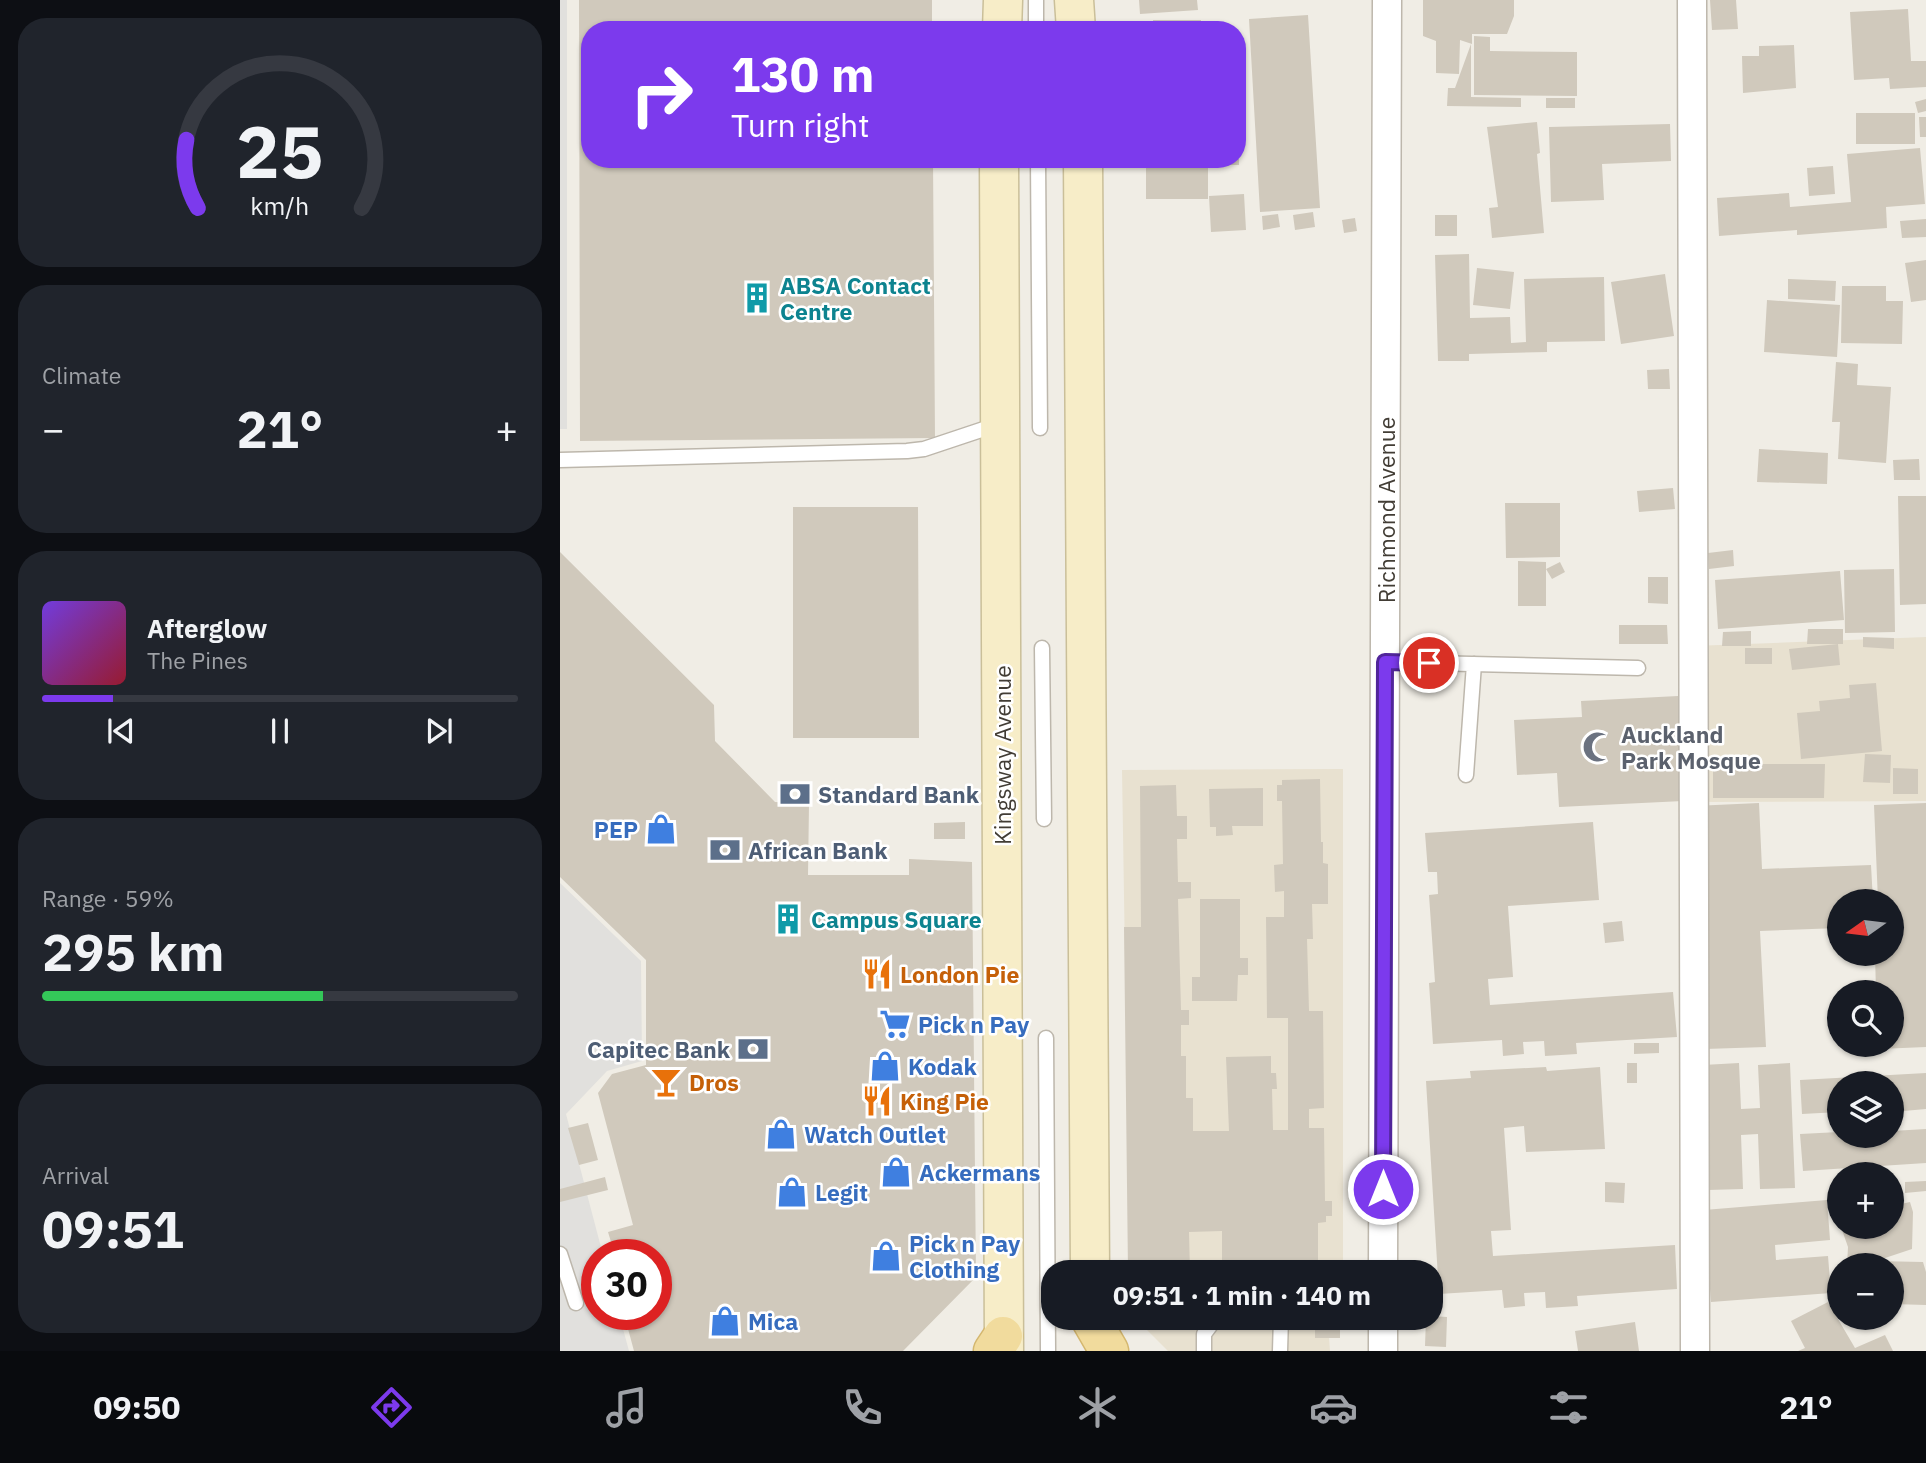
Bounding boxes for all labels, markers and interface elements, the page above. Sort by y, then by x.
text: 130 m [731,42,875,105]
icon: right [616,49,707,140]
text: 25 [236,104,324,199]
text: Turn right [731,104,869,146]
text: km/h [251,189,309,222]
place label: ABSA Contact Centre [780,270,931,326]
building icon: ABSA Contact Centre [740,281,774,315]
text: Climate [42,360,121,390]
text: 21° [237,395,323,462]
text: − [42,404,65,453]
text: + [495,404,518,453]
street label: Richmond Avenue [1371,417,1401,603]
text: Afterglow [147,611,267,645]
pin [1399,633,1459,693]
icon: arrive [1410,644,1448,682]
text: The Pines [147,645,248,675]
street label: Kingsway Avenue [987,665,1017,845]
icon: previous [102,712,140,750]
icon: pause [261,712,299,750]
icon: next [420,712,458,750]
place label: Auckland Park Mosque [1621,719,1761,775]
mosque icon: Auckland Park Mosque [1581,730,1615,764]
bank icon: Standard Bank [778,777,812,811]
place label: Standard Bank [818,779,980,809]
shop icon: PEP [644,812,678,846]
place label: PEP [594,814,638,844]
bank icon: African Bank [708,833,742,867]
place label: African Bank [748,835,888,865]
text: Range · 59% [42,883,174,913]
north arrow [1827,889,1904,966]
map controls [1827,889,1904,1330]
building icon: Campus Square [771,902,805,936]
place label: Campus Square [811,904,982,934]
text: 295 km [42,918,224,985]
restaurant icon: London Pie [860,957,894,991]
place label: London Pie [900,959,1019,989]
button: search [1827,980,1904,1057]
supermarket icon: Pick n Pay [878,1007,912,1041]
place label: Pick n Pay [918,1009,1030,1039]
bank icon: Capitec Bank [736,1032,770,1066]
place label: Capitec Bank [587,1034,731,1064]
shop icon: Kodak [868,1049,902,1083]
place label: Kodak [908,1051,977,1081]
bar icon: Dros [649,1065,683,1099]
place label: Dros [689,1067,739,1097]
button: layers [1827,1071,1904,1148]
restaurant icon: King Pie [860,1084,894,1118]
place label: King Pie [900,1086,989,1116]
shop icon: Watch Outlet [764,1117,798,1151]
place label: Watch Outlet [804,1119,946,1149]
position arrow [1346,1152,1420,1226]
shop icon: Ackermans [879,1155,913,1189]
place label: Ackermans [919,1157,1040,1187]
text: Arrival [42,1160,109,1190]
button: + [1827,1162,1904,1239]
shop icon: Legit [775,1175,809,1209]
place label: Legit [815,1177,868,1207]
text: 09:51 [42,1195,184,1262]
place label: Pick n Pay Clothing [909,1228,1021,1284]
speed limit sign: 30 [581,1239,672,1330]
shop icon: Pick n Pay Clothing [869,1239,903,1273]
button: − [1827,1253,1904,1330]
text: 09:51 · 1 min · 140 m [1113,1278,1371,1312]
shop icon: Mica [708,1304,742,1338]
place label: Mica [748,1306,798,1336]
icon: directions [367,1383,416,1432]
icon: music [602,1383,651,1432]
icon: phone [838,1383,887,1432]
icon: climate [1073,1383,1122,1432]
icon: car [1309,1383,1358,1432]
icon: filters [1544,1383,1593,1432]
text: 09:50 [93,1386,181,1428]
text: 21° [1779,1386,1833,1428]

